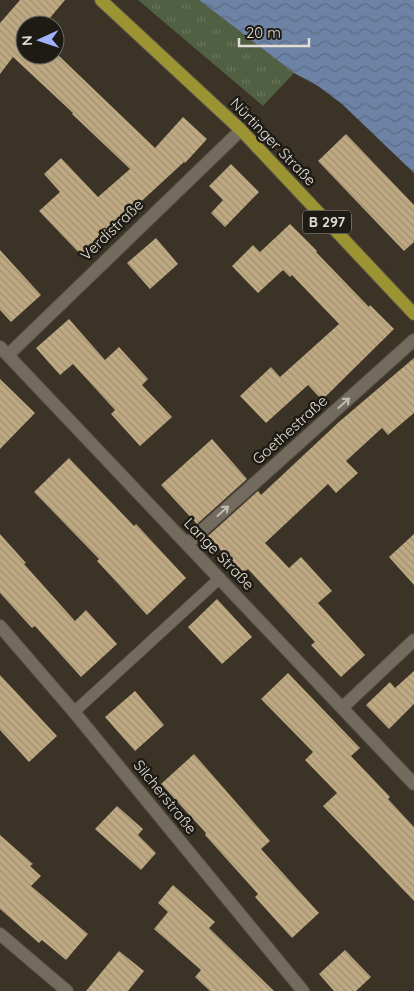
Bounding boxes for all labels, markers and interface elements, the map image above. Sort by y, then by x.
north arrow [15,15,65,65]
scale bar [239,15,309,47]
text: 20 m [246,23,281,42]
text: N [18,35,36,46]
street label: Nürtinger Straße [226,94,320,190]
street label: Verdistraße [76,195,147,264]
road number: B 297 [303,210,351,233]
street label: Goethestraße [248,391,331,468]
one-way arrow [338,397,351,409]
one-way arrow [217,505,230,517]
street label: Lange Straße [180,514,259,594]
street label: Silcherstraße [130,756,201,838]

